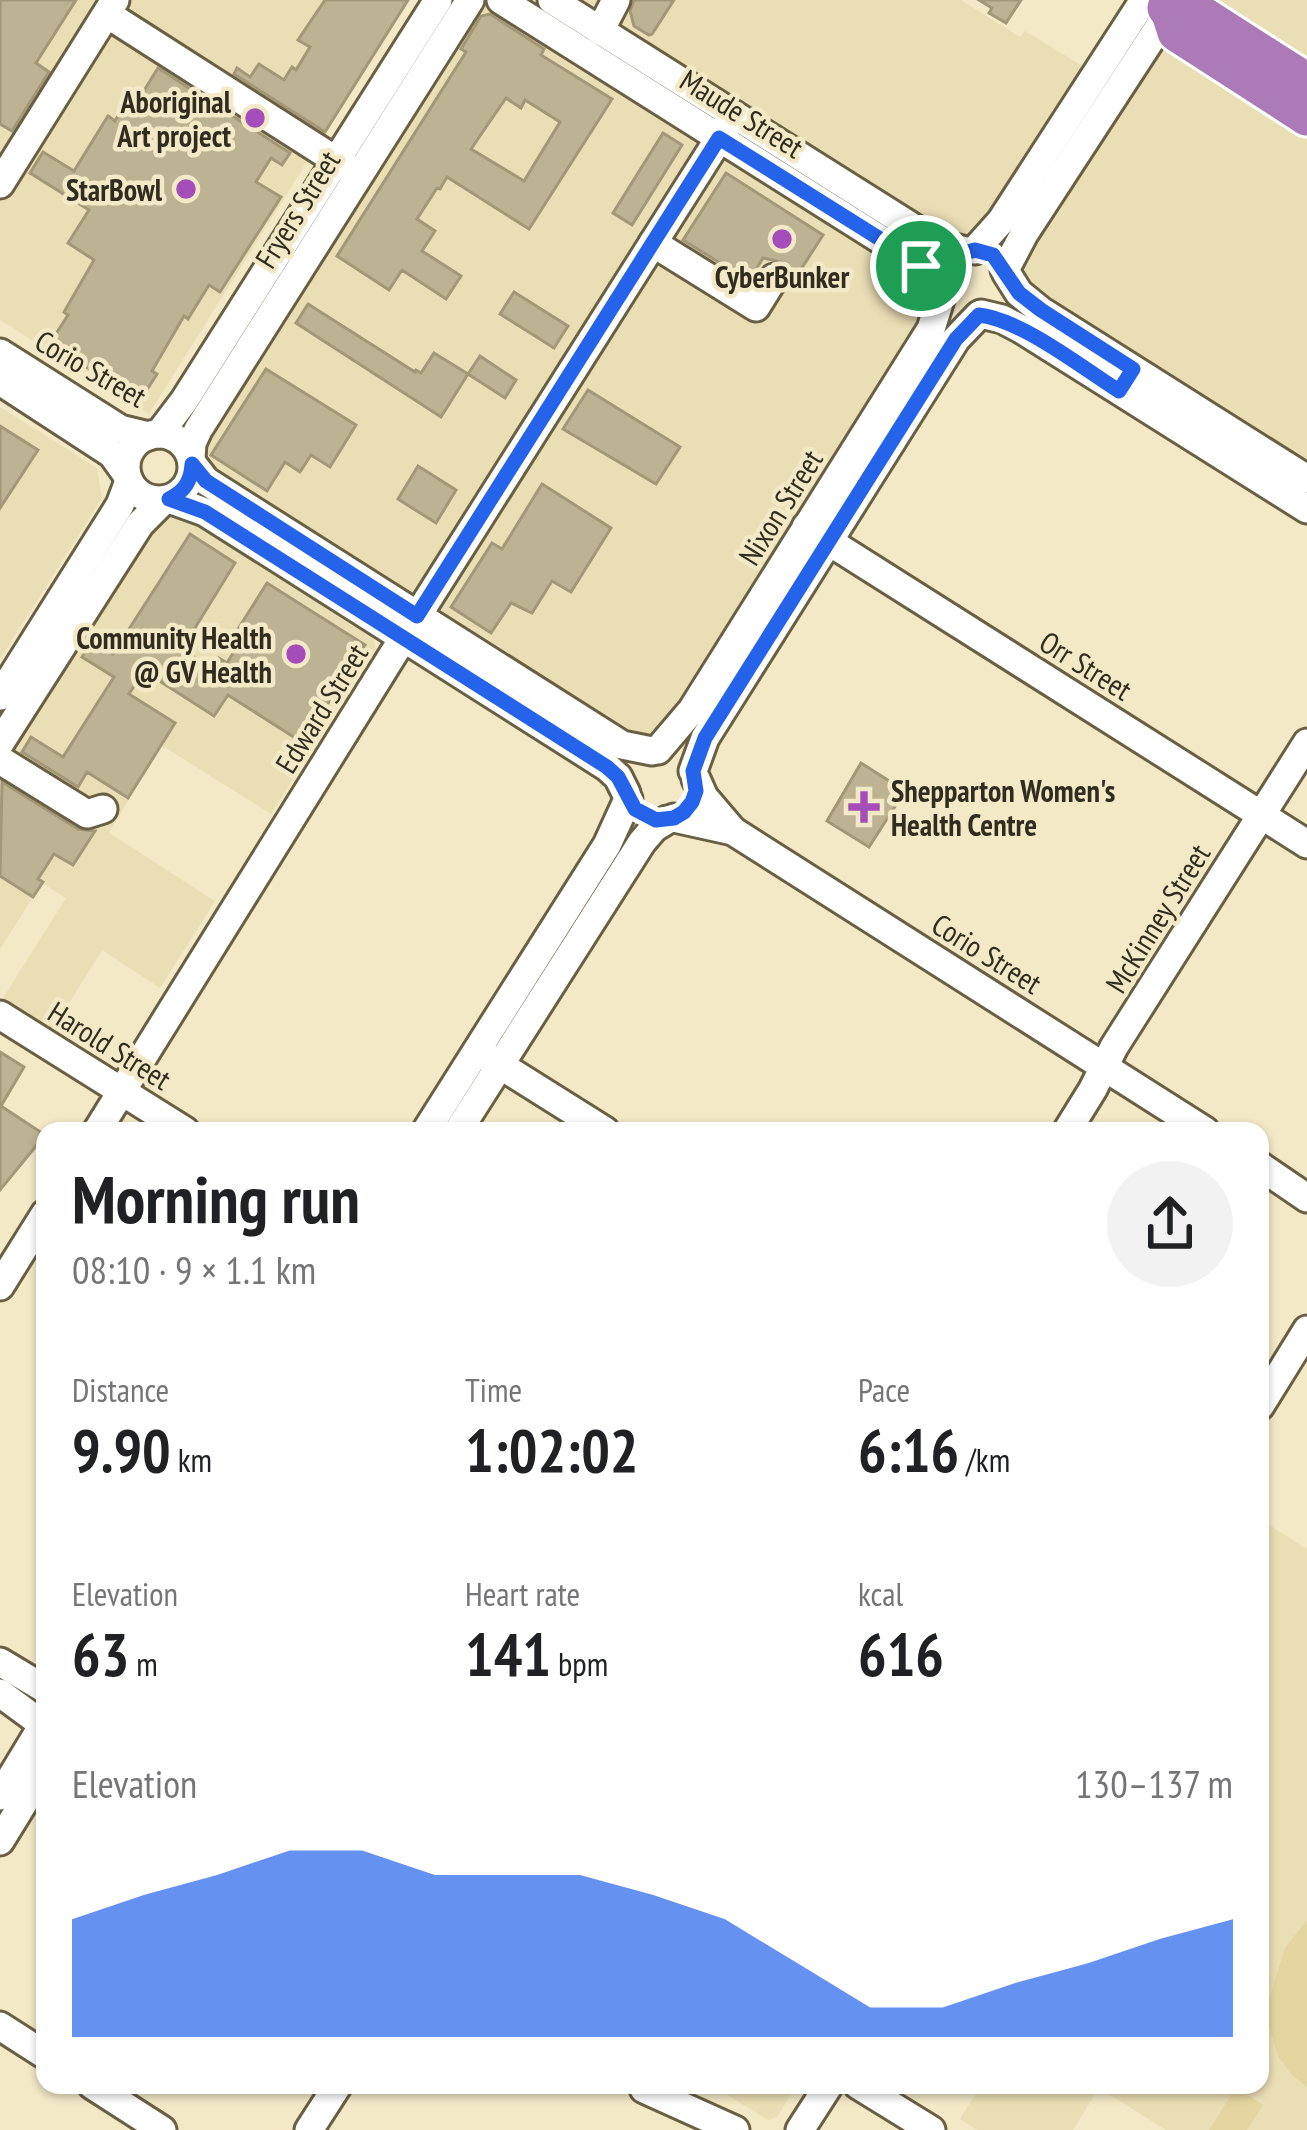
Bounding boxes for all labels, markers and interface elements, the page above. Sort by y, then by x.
street label: Maude Street [673,60,811,166]
place label: Aboriginal Art project [116,82,232,155]
marker: Aboriginal Art project [242,105,268,131]
street label: Fryers Street [246,142,349,275]
place label: StarBowl [66,170,163,209]
marker: StarBowl [173,176,199,202]
pin [870,215,972,317]
marker: CyberBunker [769,226,795,252]
icon: arrive [888,233,954,299]
place label: CyberBunker [715,257,849,296]
street label: Corio Street [28,321,154,416]
street label: Nixon Street [729,441,831,572]
place label: Community Health @ GV Health [76,618,272,691]
street label: Orr Street [1033,622,1140,709]
street label: Edward Street [266,635,376,780]
marker: Community Health @ GV Health [283,641,309,667]
place label: Shepparton Women's Health Centre [891,771,1115,844]
marker: Shepparton Women's Health Centre [848,791,880,823]
street label: McKinney Street [1096,836,1218,1000]
street label: Corio Street [925,904,1050,1002]
street label: Harold Street [41,992,179,1098]
text: Morning run [72,1156,360,1241]
button: share [1107,1161,1233,1287]
text: 08:10 · 9 × 1.1 km [72,1244,316,1295]
text: Distance [72,1368,169,1411]
text: Time [465,1368,522,1411]
text: Pace [858,1368,910,1411]
text: 9.90 [72,1411,171,1489]
text: 1:02:02 [465,1411,639,1489]
text: 6:16 [858,1411,959,1489]
text: km [171,1438,212,1481]
text: /km [959,1438,1010,1481]
text: Elevation [72,1572,178,1615]
text: Heart rate [465,1572,580,1615]
text: kcal [858,1572,903,1615]
text: 63 [72,1615,129,1693]
text: 141 [465,1615,551,1693]
text: 616 [858,1615,944,1693]
text: m [129,1642,158,1685]
text: bpm [551,1642,608,1685]
text: Elevation [72,1758,197,1809]
text: 130–137 m [1075,1758,1233,1809]

